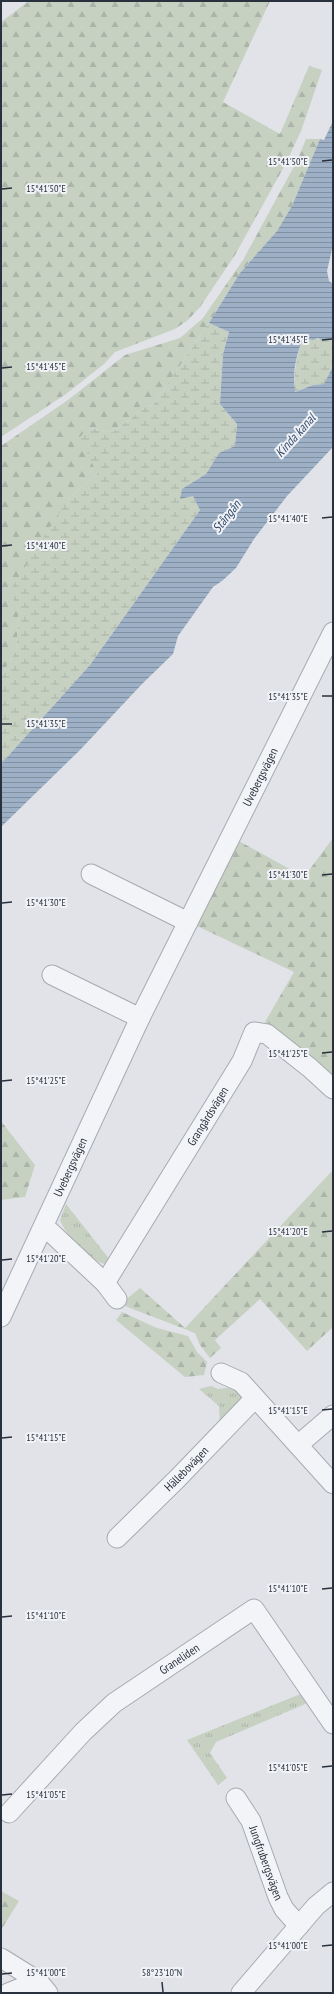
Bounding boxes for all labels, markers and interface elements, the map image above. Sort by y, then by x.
text: 15°41'50"E [268,155,308,168]
text: 15°41'50"E [26,182,66,195]
text: 15°41'45"E [268,333,308,346]
text: 15°41'45"E [26,360,66,373]
water label: Kinda kanal [271,409,321,461]
water label: Stångån [208,496,245,536]
text: 15°41'40"E [268,512,308,525]
text: 15°41'40"E [26,539,66,552]
text: 15°41'35"E [268,690,308,703]
text: 15°41'35"E [26,717,66,730]
street label: Uvebergsvägen [239,745,281,809]
text: 15°41'30"E [268,868,308,881]
text: 15°41'30"E [26,896,66,909]
text: 15°41'25"E [268,1047,308,1060]
text: 15°41'25"E [26,1074,66,1087]
street label: Grangårdsvägen [184,1084,231,1148]
street label: Uvebergsvägen [50,1135,90,1199]
text: 15°41'20"E [268,1225,308,1238]
text: 15°41'20"E [26,1252,66,1265]
text: 15°41'15"E [268,1404,308,1417]
text: 15°41'15"E [26,1431,66,1444]
street label: Hällebovägen [161,1443,211,1494]
text: 15°41'10"E [268,1582,308,1595]
text: 15°41'10"E [26,1609,66,1622]
street label: Graneliden [156,1640,202,1677]
text: 15°41'05"E [268,1761,308,1774]
text: 15°41'05"E [26,1788,66,1801]
street label: Jungfrubergsvägen [246,1823,286,1903]
text: 15°41'00"E [268,1939,308,1952]
text: 15°41'00"E [26,1966,66,1979]
text: 58°23'10"N [142,1966,182,1979]

